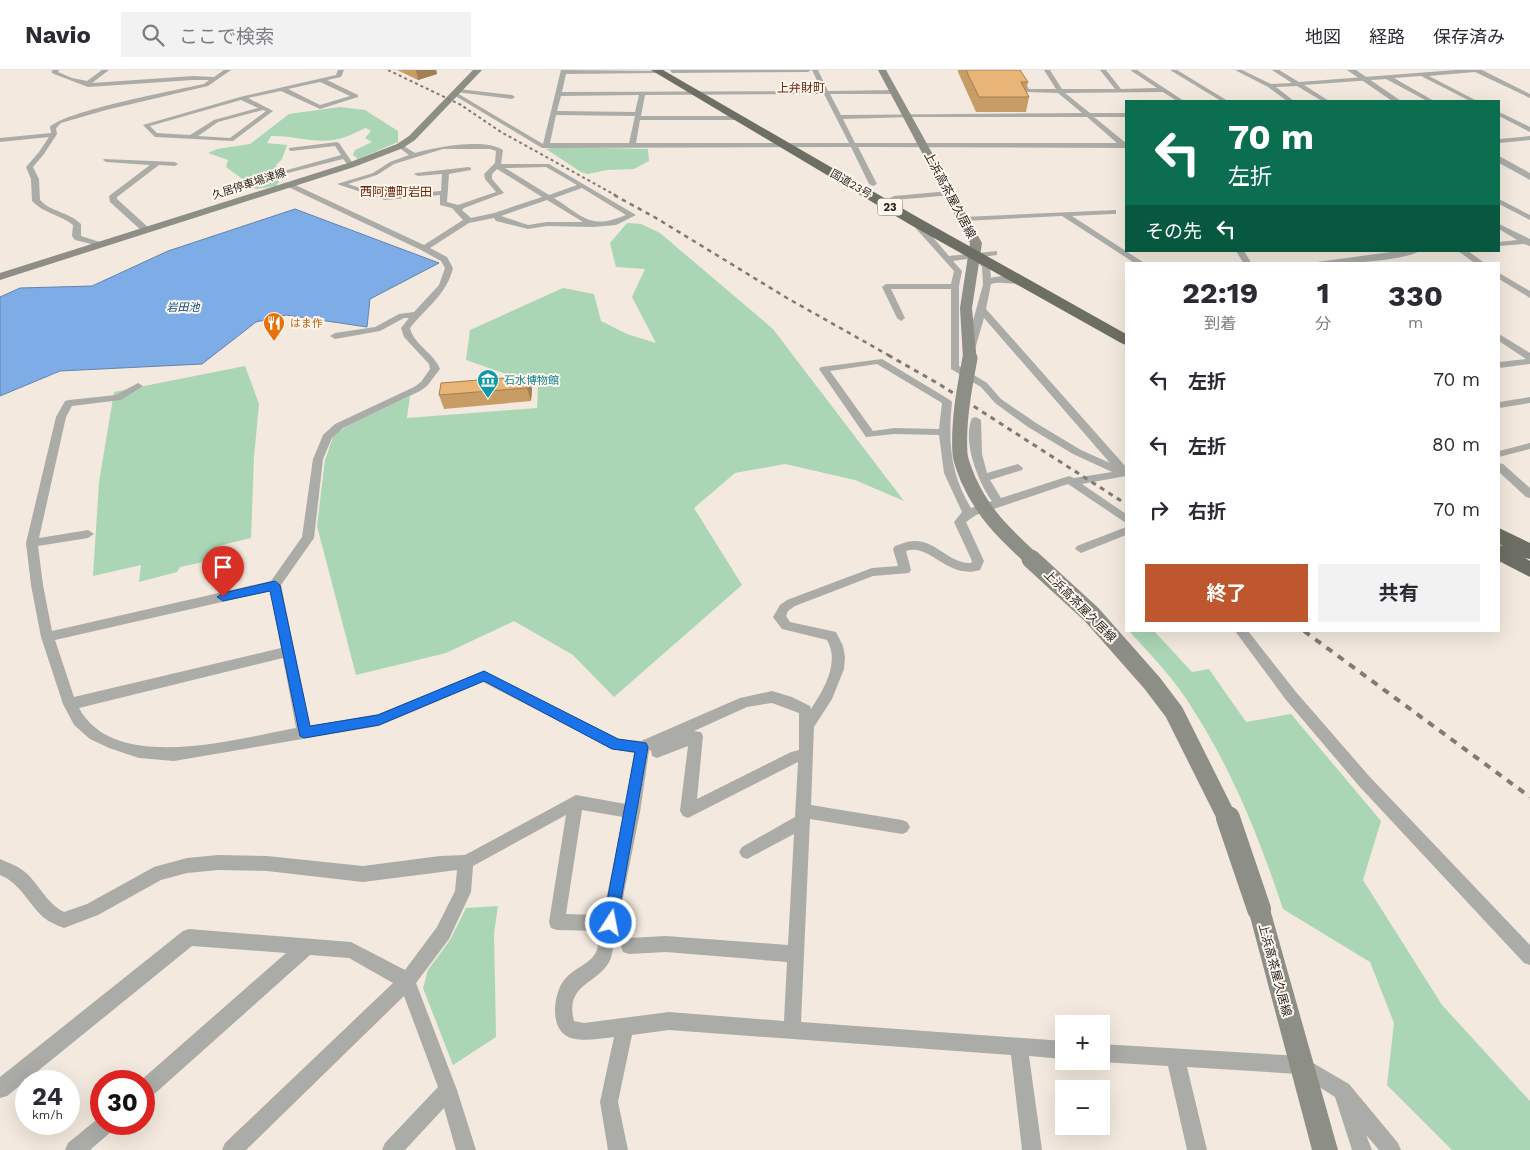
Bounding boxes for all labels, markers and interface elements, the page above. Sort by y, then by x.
search box [121,12,471,57]
text: Navio [25,21,91,49]
icon: search [139,21,167,49]
text: ここで検索 [179,25,274,48]
text: 地図 [1305,26,1341,47]
text: 経路 [1369,26,1405,47]
text: 保存済み [1433,26,1505,47]
district label: 上弁財町 [777,81,825,95]
text: 70 m [1228,116,1314,158]
icon: left [1145,120,1210,185]
street label: 上浜高茶屋久居線 [921,149,979,241]
text: 左折 [1228,164,1272,189]
street label: 久居停車場津線 [210,166,288,202]
street label: 国道23号 [828,167,874,201]
district label: 西阿漕町岩田 [360,185,432,199]
road number: 23 [878,198,902,216]
icon: left [1212,215,1240,243]
text: その先 [1145,220,1202,243]
text: 22:19 [1182,275,1258,310]
text: 1 [1317,275,1330,310]
text: 330 [1388,278,1443,313]
water label: 岩田池 [167,301,200,314]
restaurant icon: はま作 [262,311,286,342]
text: m [1408,313,1423,332]
text: 到着 [1204,314,1236,333]
text: 分 [1315,314,1331,333]
place label: はま作 [290,317,323,330]
icon: left [1145,366,1173,394]
museum icon: 石水博物館 [476,368,500,399]
text: 70 m [1433,368,1480,391]
text: 左折 [1188,370,1226,393]
place label: 石水博物館 [504,374,559,387]
icon: left [1145,431,1173,459]
text: 80 m [1432,433,1480,456]
text: 左折 [1188,435,1226,458]
icon: right [1145,496,1173,524]
text: 70 m [1433,498,1480,521]
text: 右折 [1188,500,1226,523]
pin [202,546,244,597]
icon: arrive [209,553,237,581]
button: 終了 [1145,564,1308,622]
button: 共有 [1318,564,1480,622]
street label: 上浜高茶屋久居線 [1041,567,1119,645]
position arrow [584,896,636,948]
street label: 上浜高茶屋久居線 [1256,922,1294,1018]
map controls [1055,1015,1110,1135]
button: + [1055,1015,1110,1070]
speed limit sign: 30 [90,1070,155,1135]
button: − [1055,1080,1110,1135]
text: 24 [32,1082,63,1111]
text: km/h [32,1108,63,1122]

